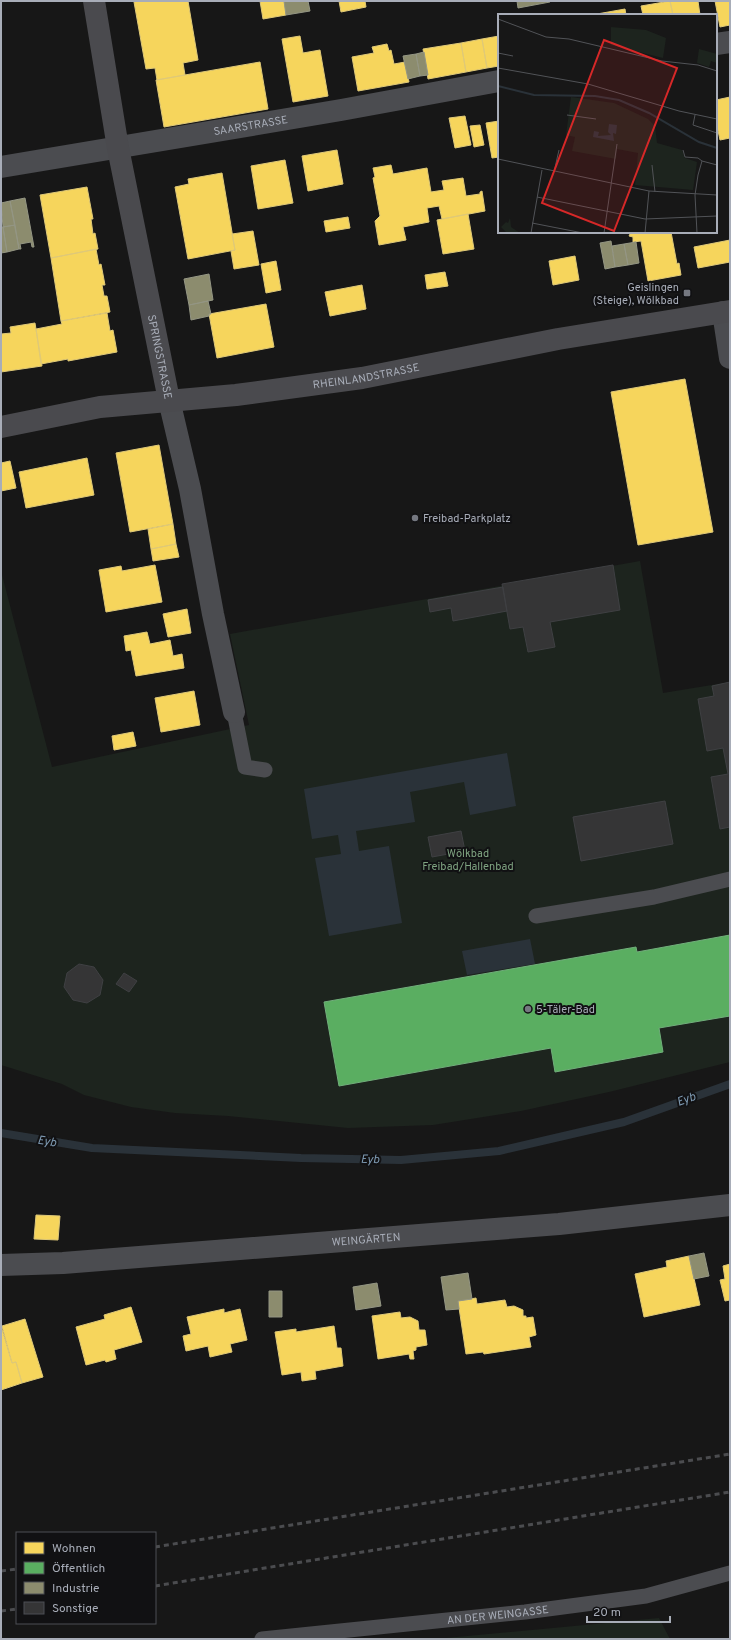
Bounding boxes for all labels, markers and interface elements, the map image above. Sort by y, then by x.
inset map [498,14,717,233]
street label: SAARSTRASSE [213,113,289,139]
place label: Geislingen (Steige), Wölkbad [593,281,679,308]
marker: Geislingen (Steige), Wölkbad [682,288,692,298]
street label: SPRINGSTRASSE [144,313,175,401]
street label: RHEINLANDSTRASSE [312,361,421,393]
place label: Freibad-Parkplatz [423,512,511,526]
marker: Freibad-Parkplatz [410,513,420,523]
park label: Wölkbad Freibad/Hallenbad [422,847,514,874]
place label: 5-Täler-Bad [536,1003,595,1017]
marker: 5-Täler-Bad [523,1004,533,1014]
water label: Eyb [675,1089,698,1111]
water label: Eyb [36,1133,58,1151]
water label: Eyb [360,1152,380,1168]
street label: WEINGÄRTEN [331,1230,401,1250]
legend [16,1532,156,1624]
text: Wohnen [52,1541,96,1557]
text: Öffentlich [52,1561,105,1577]
text: Industrie [52,1581,100,1597]
scale bar [587,1598,670,1624]
text: Sonstige [52,1601,98,1617]
street label: AN DER WEINGASSE [446,1603,550,1628]
text: 20 m [593,1605,621,1621]

